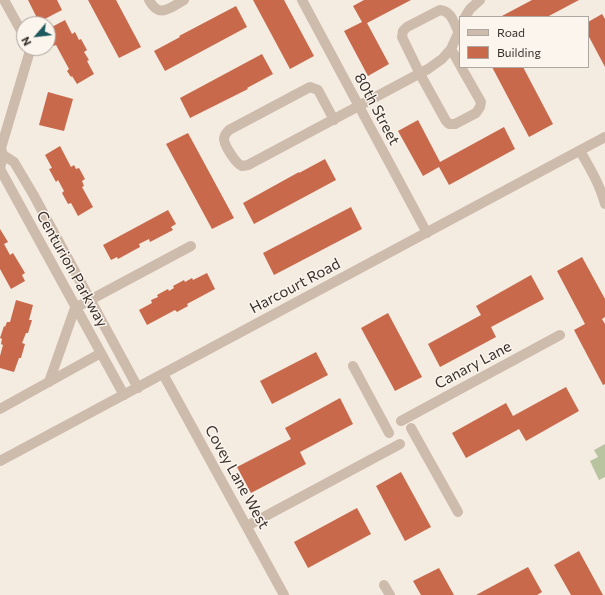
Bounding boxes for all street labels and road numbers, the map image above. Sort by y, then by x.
street label: 80th Street [351,70,403,148]
street label: Centurion Parkway [33,208,111,330]
street label: Harcourt Road [247,255,343,317]
street label: Canary Lane [432,337,514,393]
street label: Covey Lane West [201,422,273,532]

